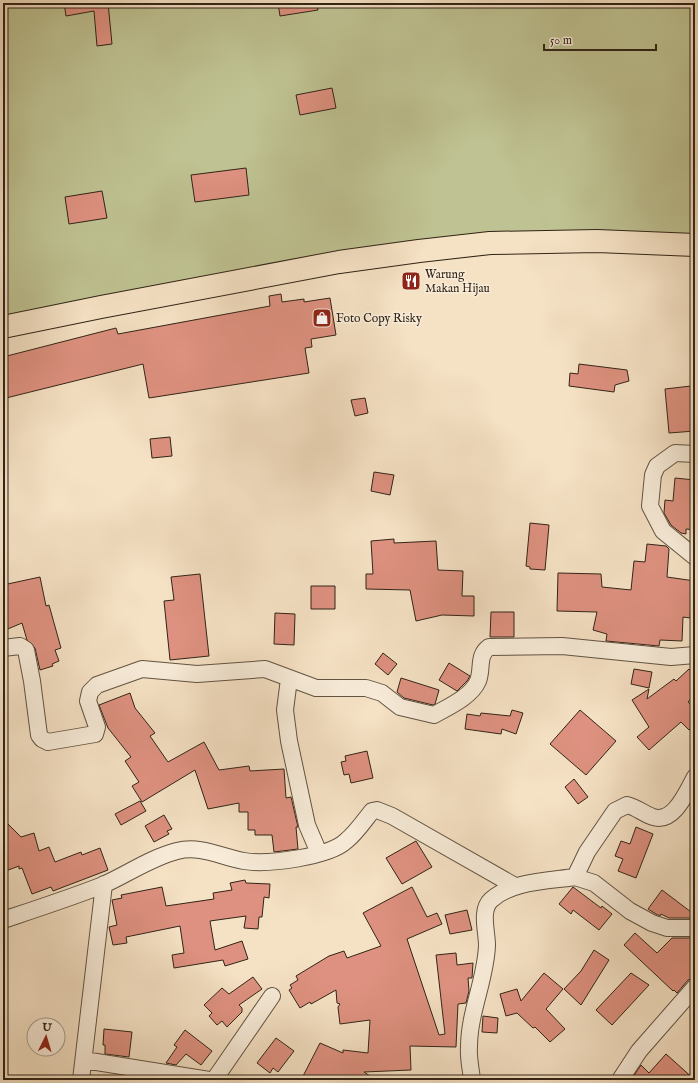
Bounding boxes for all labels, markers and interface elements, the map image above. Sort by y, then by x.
scale bar [544,26,656,52]
text: 50 m [550,33,572,48]
place label: Warung Makan Hijau [425,267,490,296]
restaurant icon: Warung Makan Hijau [400,270,422,292]
shop icon: Foto Copy Risky [311,307,333,329]
place label: Foto Copy Risky [336,311,422,327]
north arrow [26,1017,66,1057]
text: U [41,1021,53,1035]

